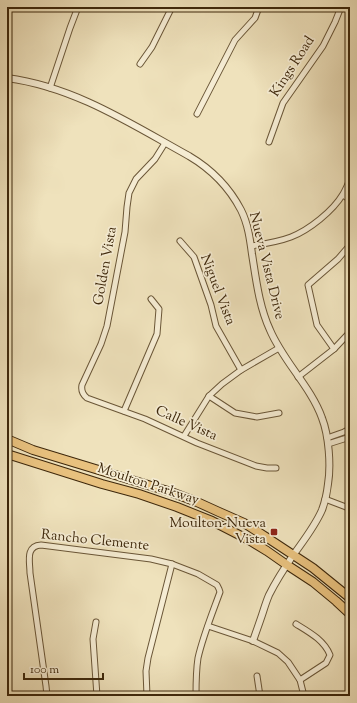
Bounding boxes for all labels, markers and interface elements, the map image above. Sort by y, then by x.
street label: Kings Road [266,33,320,101]
street label: Nueva Vista Drive [243,210,289,322]
street label: Golden Vista [89,225,123,307]
street label: Niguel Vista [194,252,240,329]
street label: Calle Vista [152,401,221,447]
street label: Moulton Parkway [94,459,202,511]
place label: Moulton-Nueva Vista [169,514,267,550]
street label: Rancho Clemente [40,525,150,557]
marker: Moulton-Nueva Vista [269,527,279,537]
scale bar [24,655,103,681]
text: 100 m [30,661,59,679]

